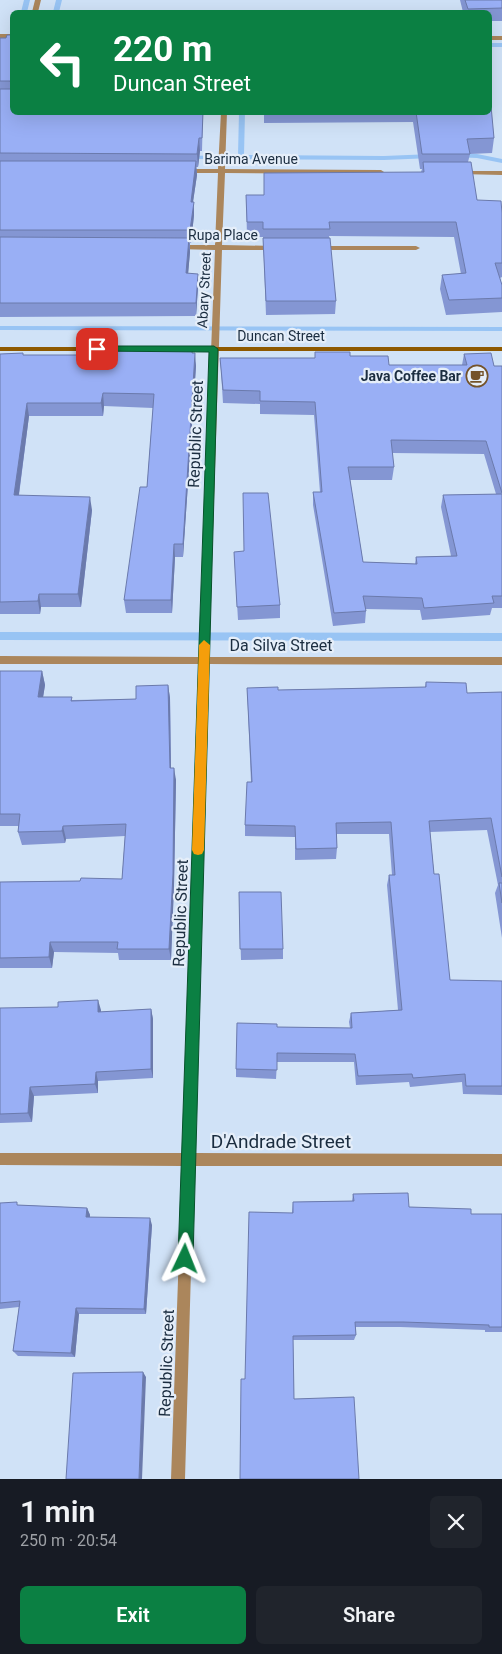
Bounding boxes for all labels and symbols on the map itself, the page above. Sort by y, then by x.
street label: Barima Avenue [204,151,298,167]
street label: Rupa Place [188,227,258,243]
street label: Abary Street [194,251,214,329]
pin [76,328,118,370]
street label: Duncan Street [237,328,325,344]
cafe icon: Java Coffee Bar [465,364,489,388]
place label: Java Coffee Bar [361,368,461,384]
street label: Republic Street [184,380,207,488]
street label: Da Silva Street [230,636,332,655]
street label: Republic Street [169,859,192,967]
street label: D'Andrade Street [211,1130,351,1153]
position arrow [158,1232,210,1284]
street label: Republic Street [155,1309,178,1417]

